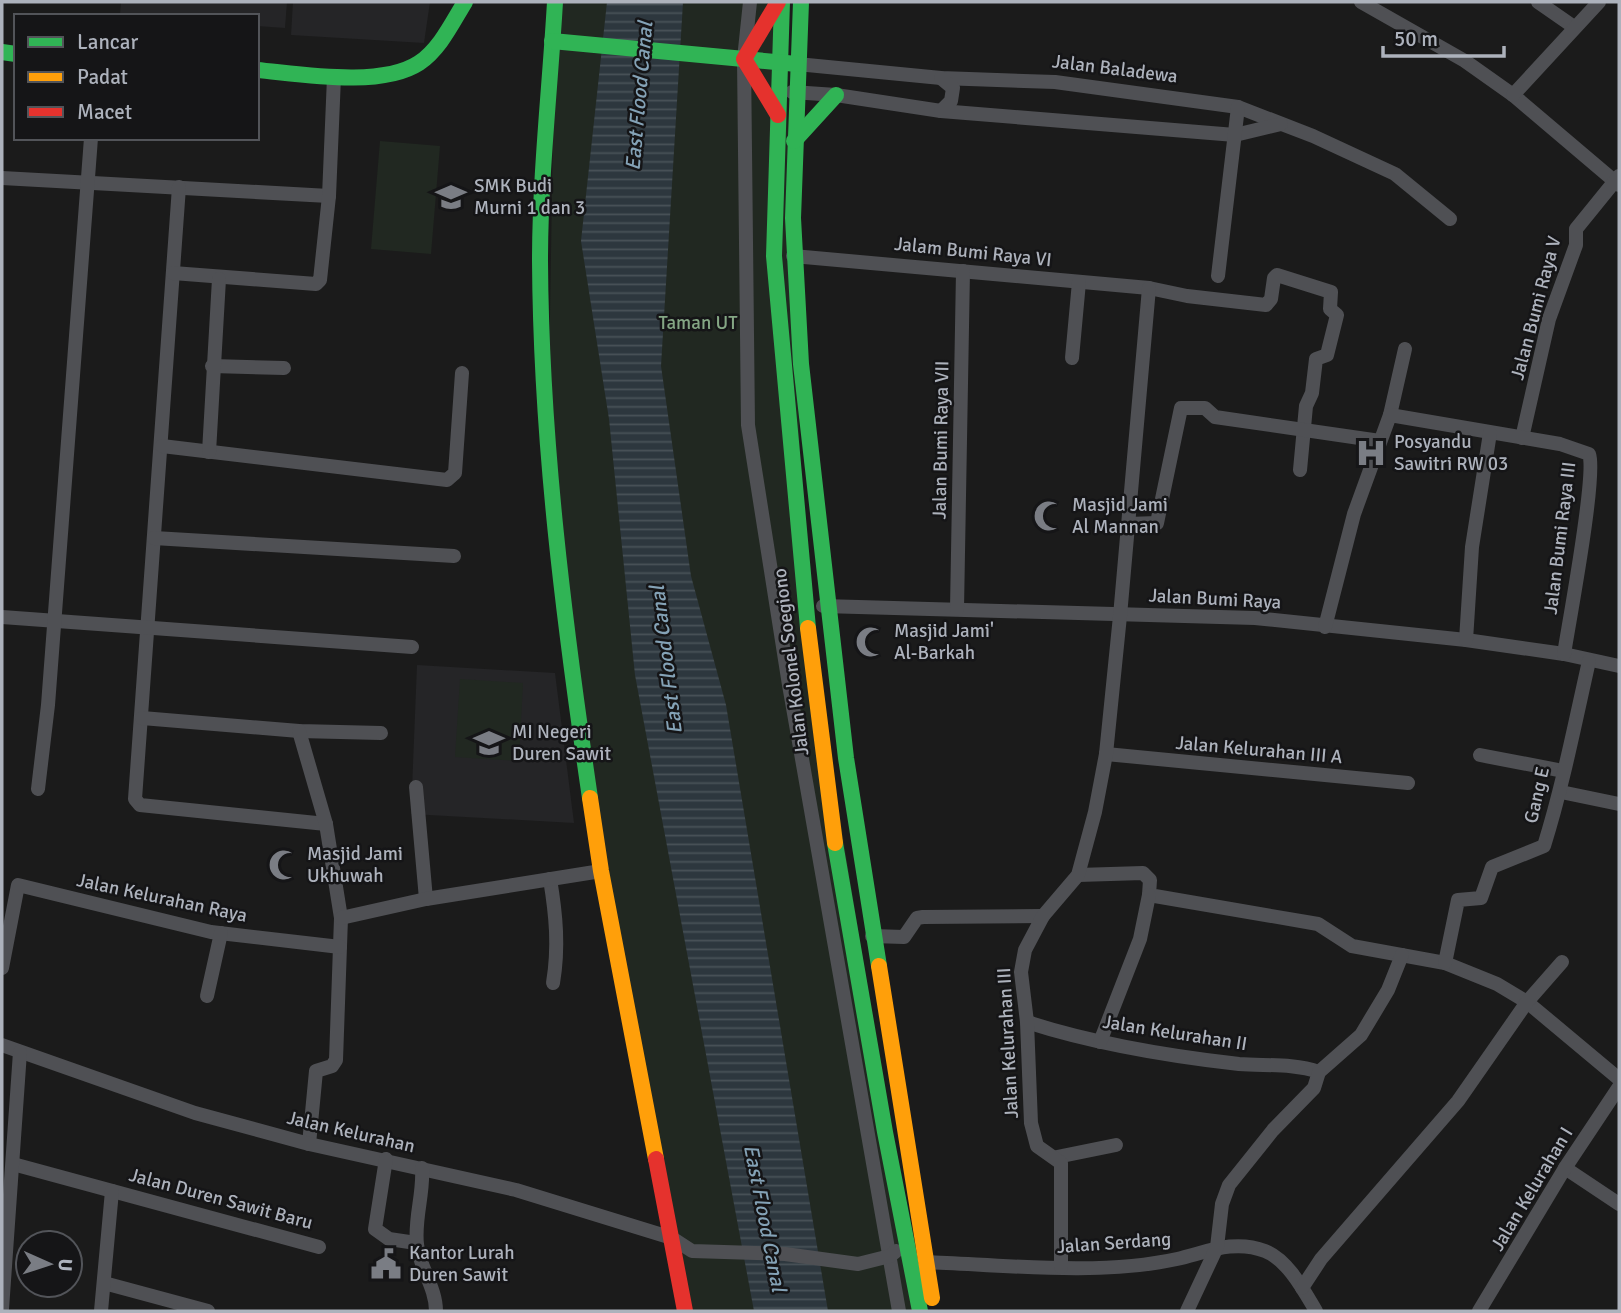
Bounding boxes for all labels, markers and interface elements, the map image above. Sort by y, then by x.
legend [14,14,259,140]
scale bar [1383,14,1504,58]
water label: East Flood Canal [620,19,659,172]
text: 50 m [1394,26,1438,52]
text: Lancar [77,29,138,55]
street label: Jalan Baladewa [1051,49,1179,89]
text: Padat [77,64,128,90]
text: Macet [77,99,132,125]
place label: SMK Budi Murni 1 dan 3 [474,174,585,220]
school or university icon: SMK Budi Murni 1 dan 3 [434,180,468,214]
street label: Jalam Bumi Raya VI [893,232,1053,272]
street label: Jalan Bumi Raya V [1505,233,1567,383]
park label: Taman UT [659,311,738,335]
street label: Jalan Bumi Raya VII [928,360,954,520]
place label: Posyandu Sawitri RW 03 [1394,430,1508,476]
hospital icon: Posyandu Sawitri RW 03 [1354,436,1388,470]
street label: Jalan Bumi Raya III [1539,460,1581,616]
place label: Masjid Jami Al Mannan [1072,493,1168,539]
mosque icon: Masjid Jami Al Mannan [1032,499,1066,533]
street label: Jalan Kolonel Soegiono [768,567,814,757]
water label: East Flood Canal [644,582,688,736]
street label: Jalan Bumi Raya [1148,584,1282,614]
place label: Masjid Jami' Al-Barkah [894,619,994,665]
mosque icon: Masjid Jami' Al-Barkah [854,625,888,659]
place label: MI Negeri Duren Sawit [512,720,611,766]
school or university icon: MI Negeri Duren Sawit [472,726,506,760]
street label: Jalan Kelurahan III A [1175,731,1344,769]
street label: Gang E [1519,764,1555,826]
place label: Masjid Jami Ukhuwah [307,842,403,888]
mosque icon: Masjid Jami Ukhuwah [267,848,301,882]
street label: Jalan Kelurahan Raya [75,868,249,928]
street label: Jalan Kelurahan III [992,967,1024,1119]
street label: Jalan Kelurahan II [1101,1010,1249,1056]
street label: Jalan Kelurahan [285,1106,417,1158]
street label: Jalan Kelurahan I [1486,1123,1578,1255]
water label: East Flood Canal [738,1142,792,1296]
street label: Jalan Duren Sawit Baru [127,1163,315,1235]
street label: Jalan Serdang [1056,1227,1172,1259]
north arrow [14,1229,84,1299]
place label: Kantor Lurah Duren Sawit [409,1241,515,1287]
public building icon: Kantor Lurah Duren Sawit [369,1247,403,1281]
text: U [53,1258,77,1272]

